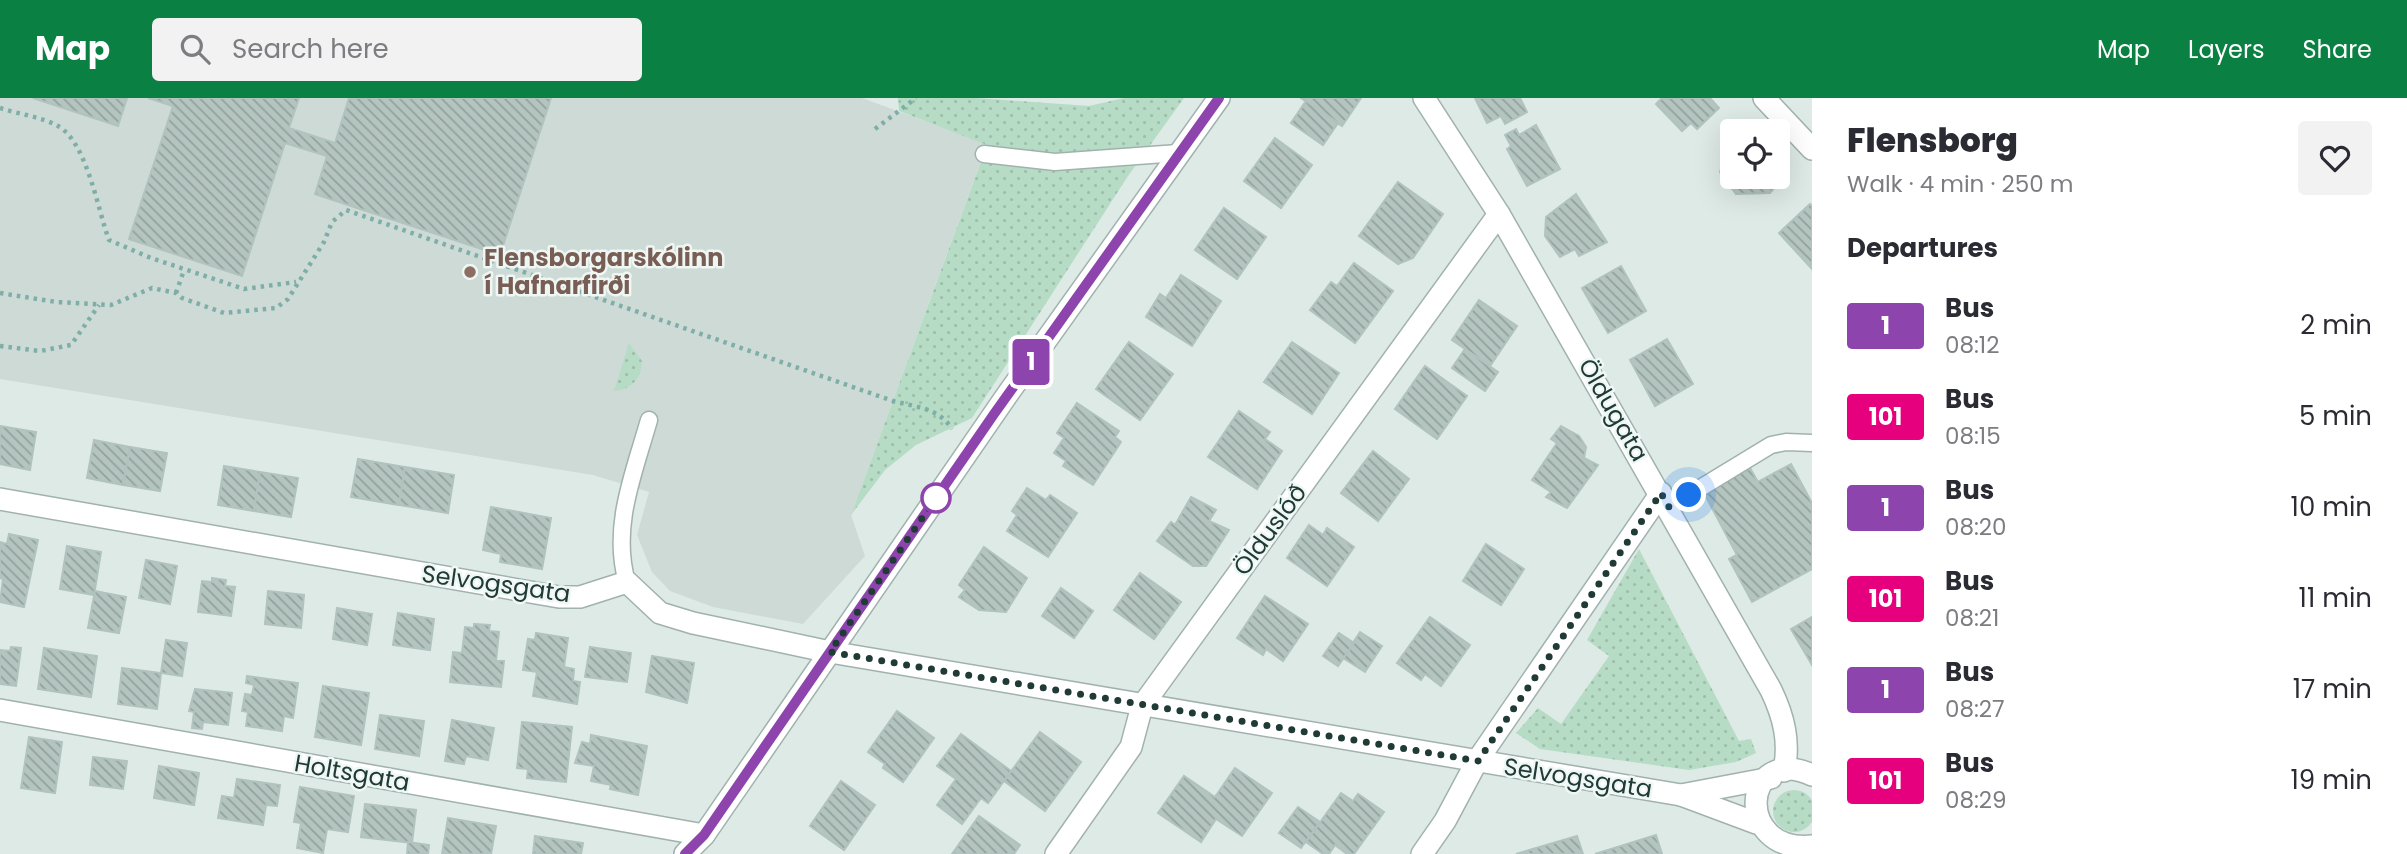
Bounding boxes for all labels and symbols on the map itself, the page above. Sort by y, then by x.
place label: Flensborgarskólinn í Hafnarfirði [484,241,723,302]
marker: Flensborgarskólinn í Hafnarfirði [462,264,478,280]
line badge: 1 [1008,339,1054,385]
street label: Öldugata [1571,352,1656,467]
street label: Ölduslóð [1225,477,1314,582]
your location [1671,477,1706,512]
unlabelled marker [921,483,951,513]
street label: Selvogsgata [420,557,573,610]
street label: Holtsgata [292,746,412,799]
street label: Selvogsgata [1501,749,1655,806]

